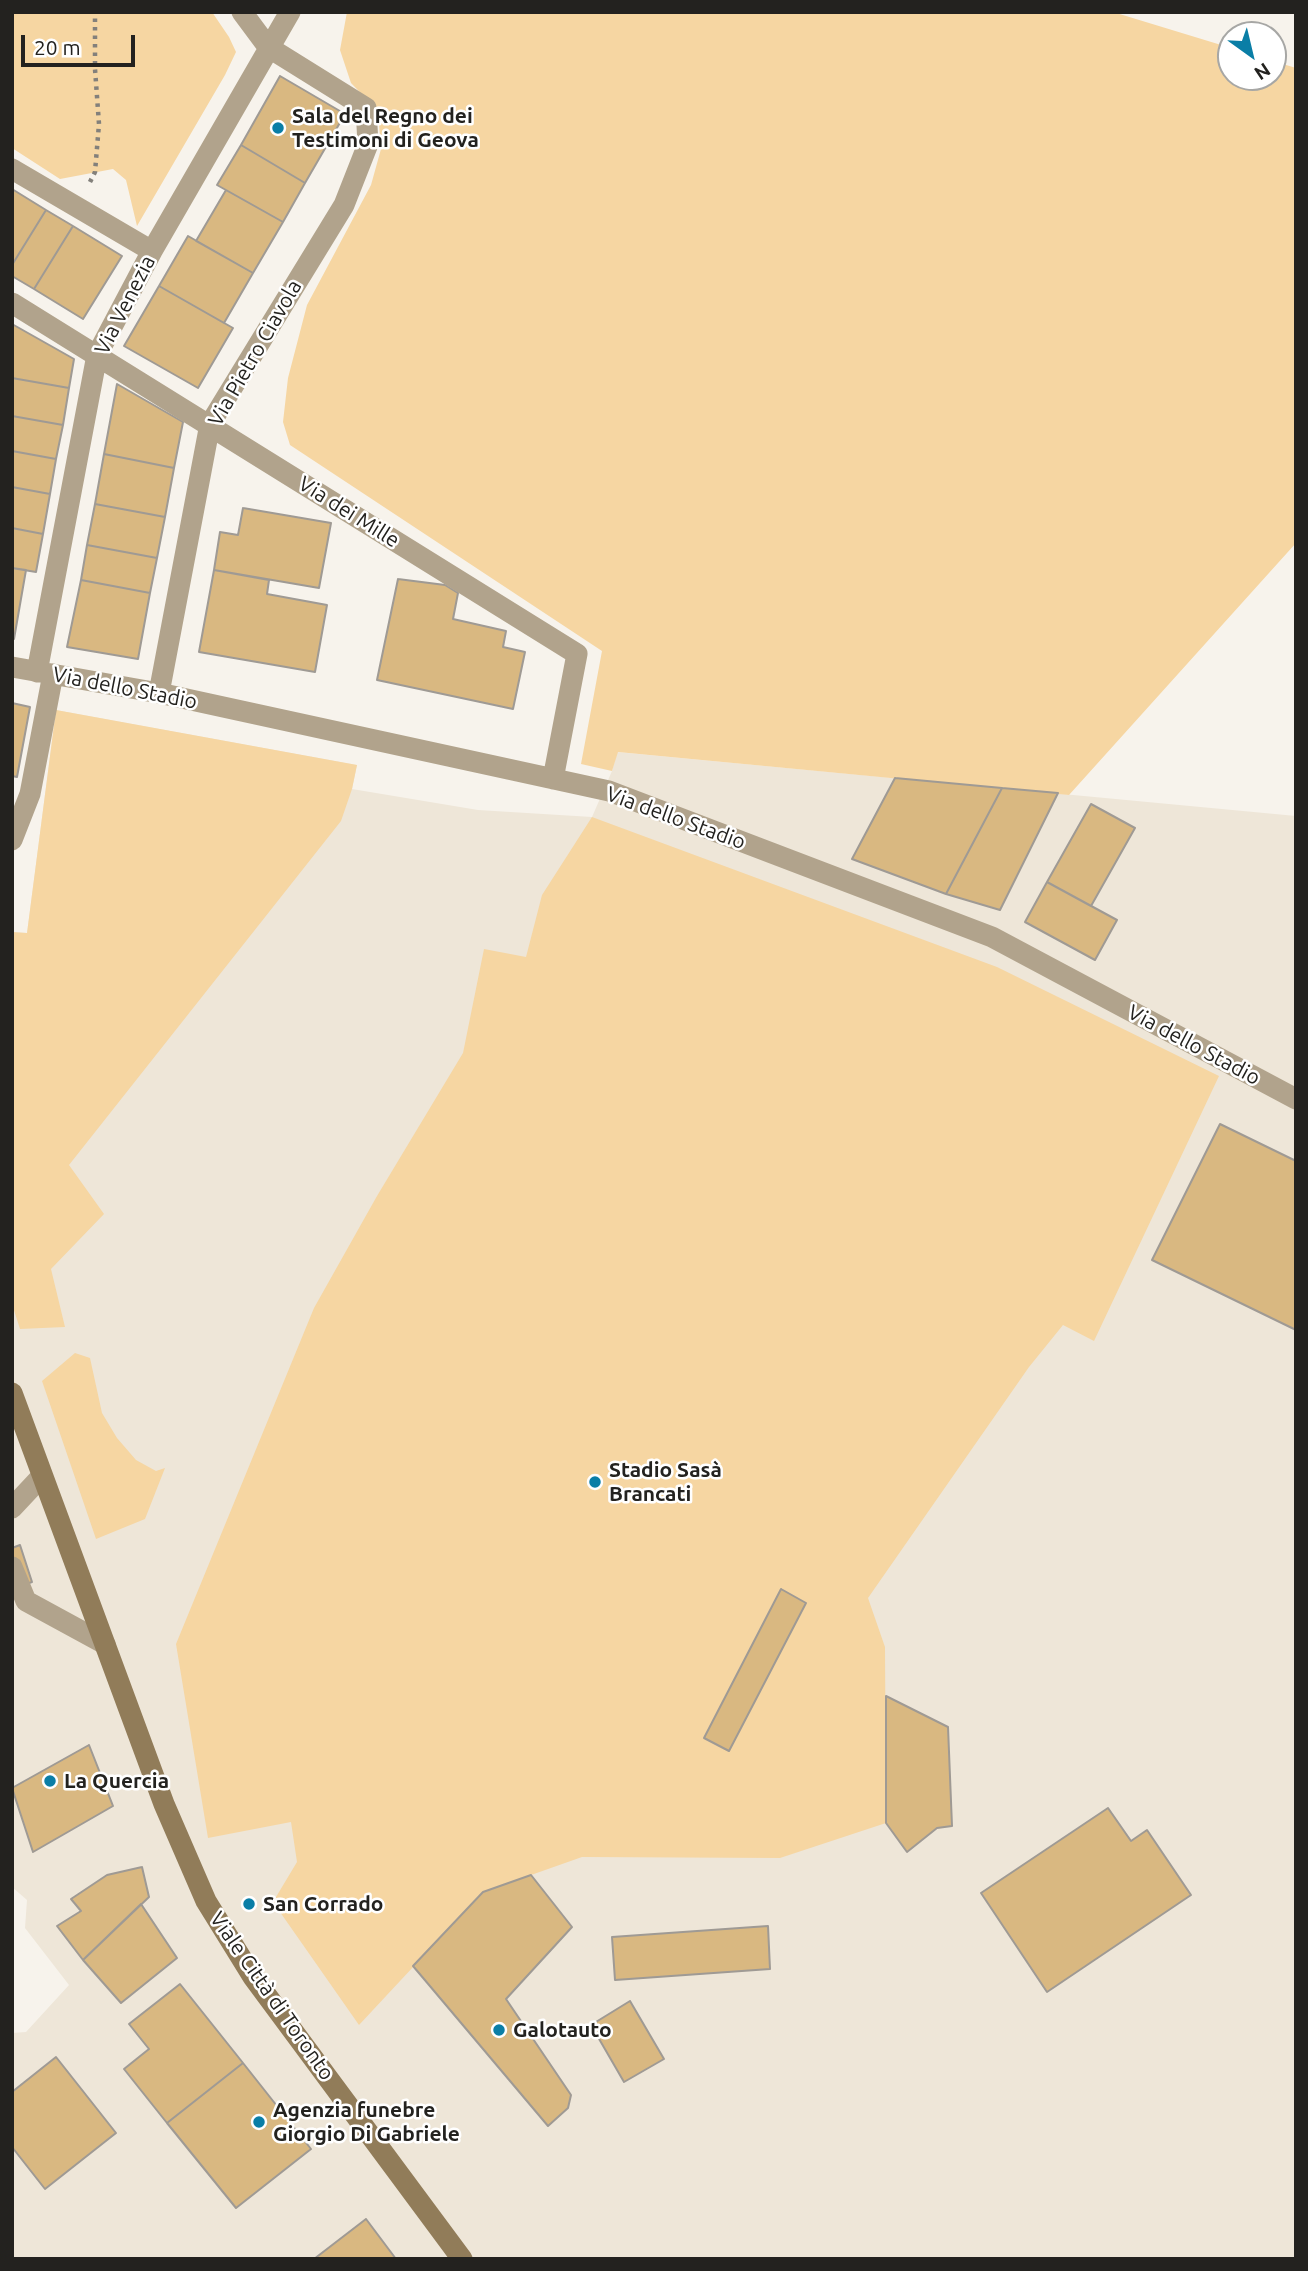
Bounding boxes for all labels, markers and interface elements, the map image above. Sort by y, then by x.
scale bar [24,21,138,65]
north arrow [1217,21,1287,91]
text: 20 m [34,35,81,59]
text: N [1251,59,1275,85]
place label: Sala del Regno dei Testimoni di Geova [292,103,479,153]
marker: Sala del Regno dei Testimoni di Geova [270,120,286,136]
street label: Via Venezia [89,251,161,359]
street label: Via Pietro Ciavola [203,275,307,431]
street label: Via dei Mille [294,471,404,553]
street label: Via dello Stadio [51,662,199,714]
street label: Via dello Stadio [603,781,749,855]
street label: Via dello Stadio [1123,1000,1265,1090]
place label: Stadio Sasà Brancati [609,1457,722,1507]
marker: Stadio Sasà Brancati [587,1474,603,1490]
place label: La Quercia [64,1768,169,1794]
marker: La Quercia [42,1773,58,1789]
place label: San Corrado [263,1891,383,1917]
marker: San Corrado [241,1896,257,1912]
street label: Viale Città di Toronto [204,1907,340,2085]
place label: Galotauto [513,2017,612,2043]
marker: Galotauto [491,2022,507,2038]
place label: Agenzia funebre Giorgio Di Gabriele [273,2097,460,2147]
marker: Agenzia funebre Giorgio Di Gabriele [251,2114,267,2130]

